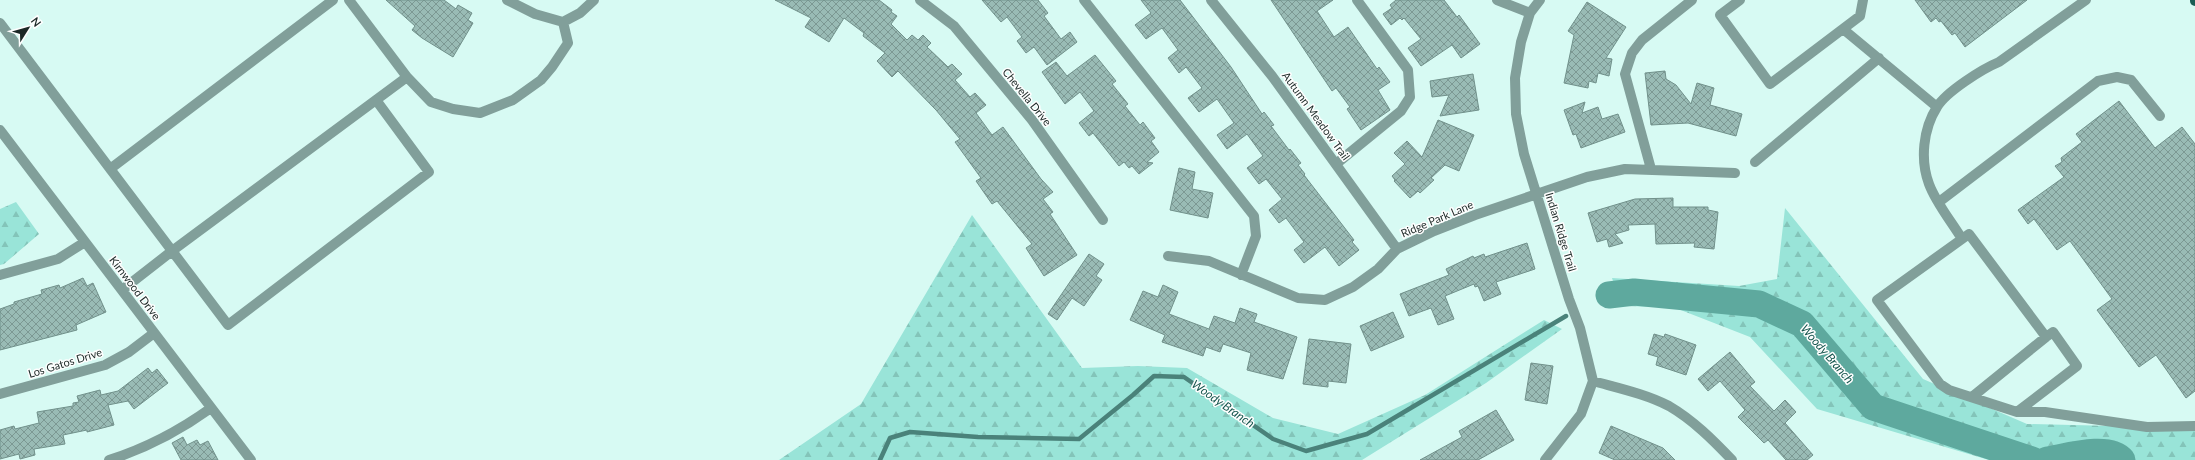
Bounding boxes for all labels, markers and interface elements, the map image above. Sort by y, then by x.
north arrow [8,8,48,48]
text: N [29,14,44,29]
street label: Chevella Drive [1000,65,1055,128]
street label: Autumn Meadow Trail [1280,69,1353,162]
street label: Indian Ridge Trail [1543,191,1580,273]
street label: Ridge Park Lane [1399,197,1475,240]
street label: Kirnwood Drive [107,253,164,322]
water label: Woody Branch [1798,321,1857,386]
street label: Los Gatos Drive [26,345,103,380]
water label: Woody Branch [1189,376,1258,431]

